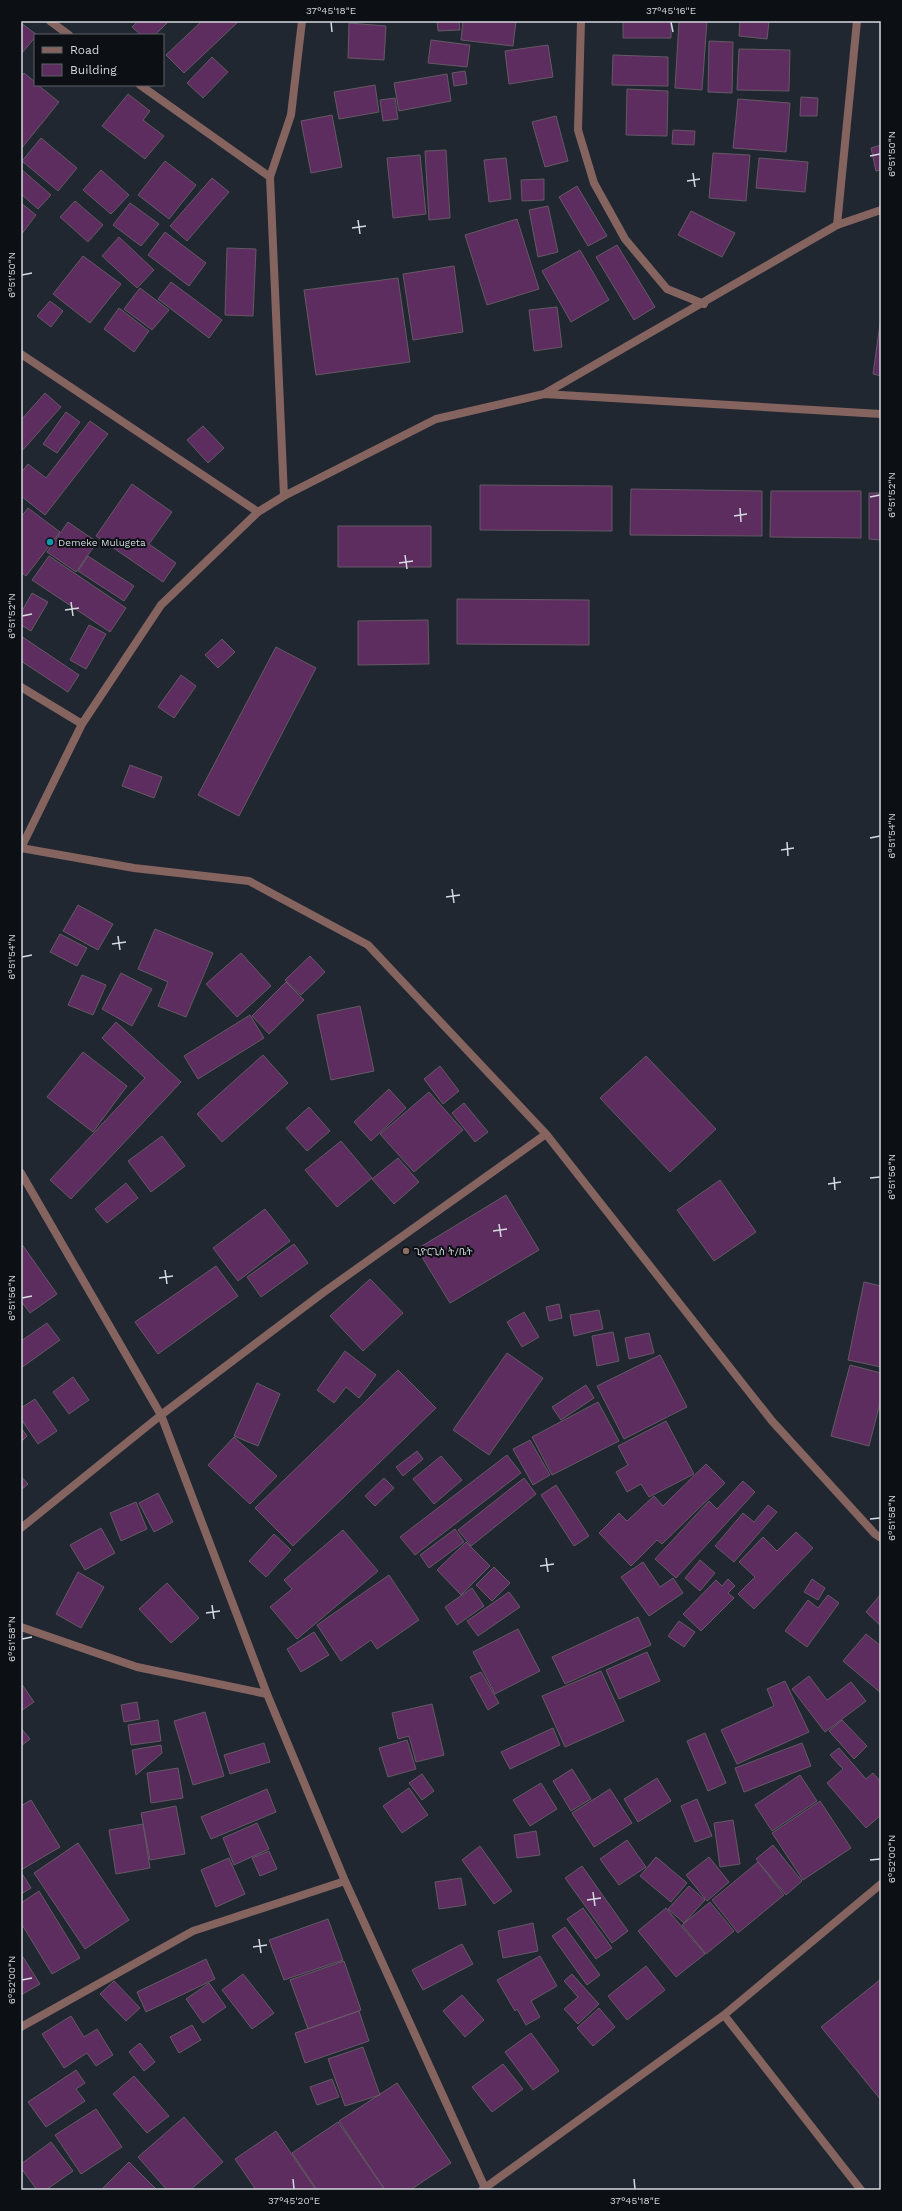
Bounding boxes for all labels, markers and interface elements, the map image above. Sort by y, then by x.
text: 37°45'18"E [306,5,356,16]
text: 37°45'16"E [646,5,696,16]
legend [34,34,164,86]
text: Road [70,43,99,57]
text: Building [70,63,117,77]
text: 6°51'50"N [886,131,897,177]
text: 6°51'50"N [6,252,17,298]
text: 6°51'52"N [886,472,897,518]
marker: Demeke Mulugeta [45,537,55,547]
place label: Demeke Mulugeta [58,537,146,548]
text: 6°51'52"N [6,593,17,639]
text: 6°51'54"N [886,813,897,859]
text: 6°51'54"N [6,934,17,980]
text: 6°51'56"N [886,1154,897,1200]
marker: ጊዮርጊስ ት/ቤት [401,1246,411,1256]
place label: ጊዮርጊስ ት/ቤት [414,1246,473,1257]
text: 6°51'56"N [6,1275,17,1321]
text: 6°51'58"N [886,1495,897,1541]
text: 6°51'58"N [6,1616,17,1662]
text: 6°52'00"N [886,1835,897,1883]
text: 6°52'00"N [6,1956,17,2004]
text: 37°45'20"E [268,2195,320,2206]
text: 37°45'18"E [610,2195,660,2206]

